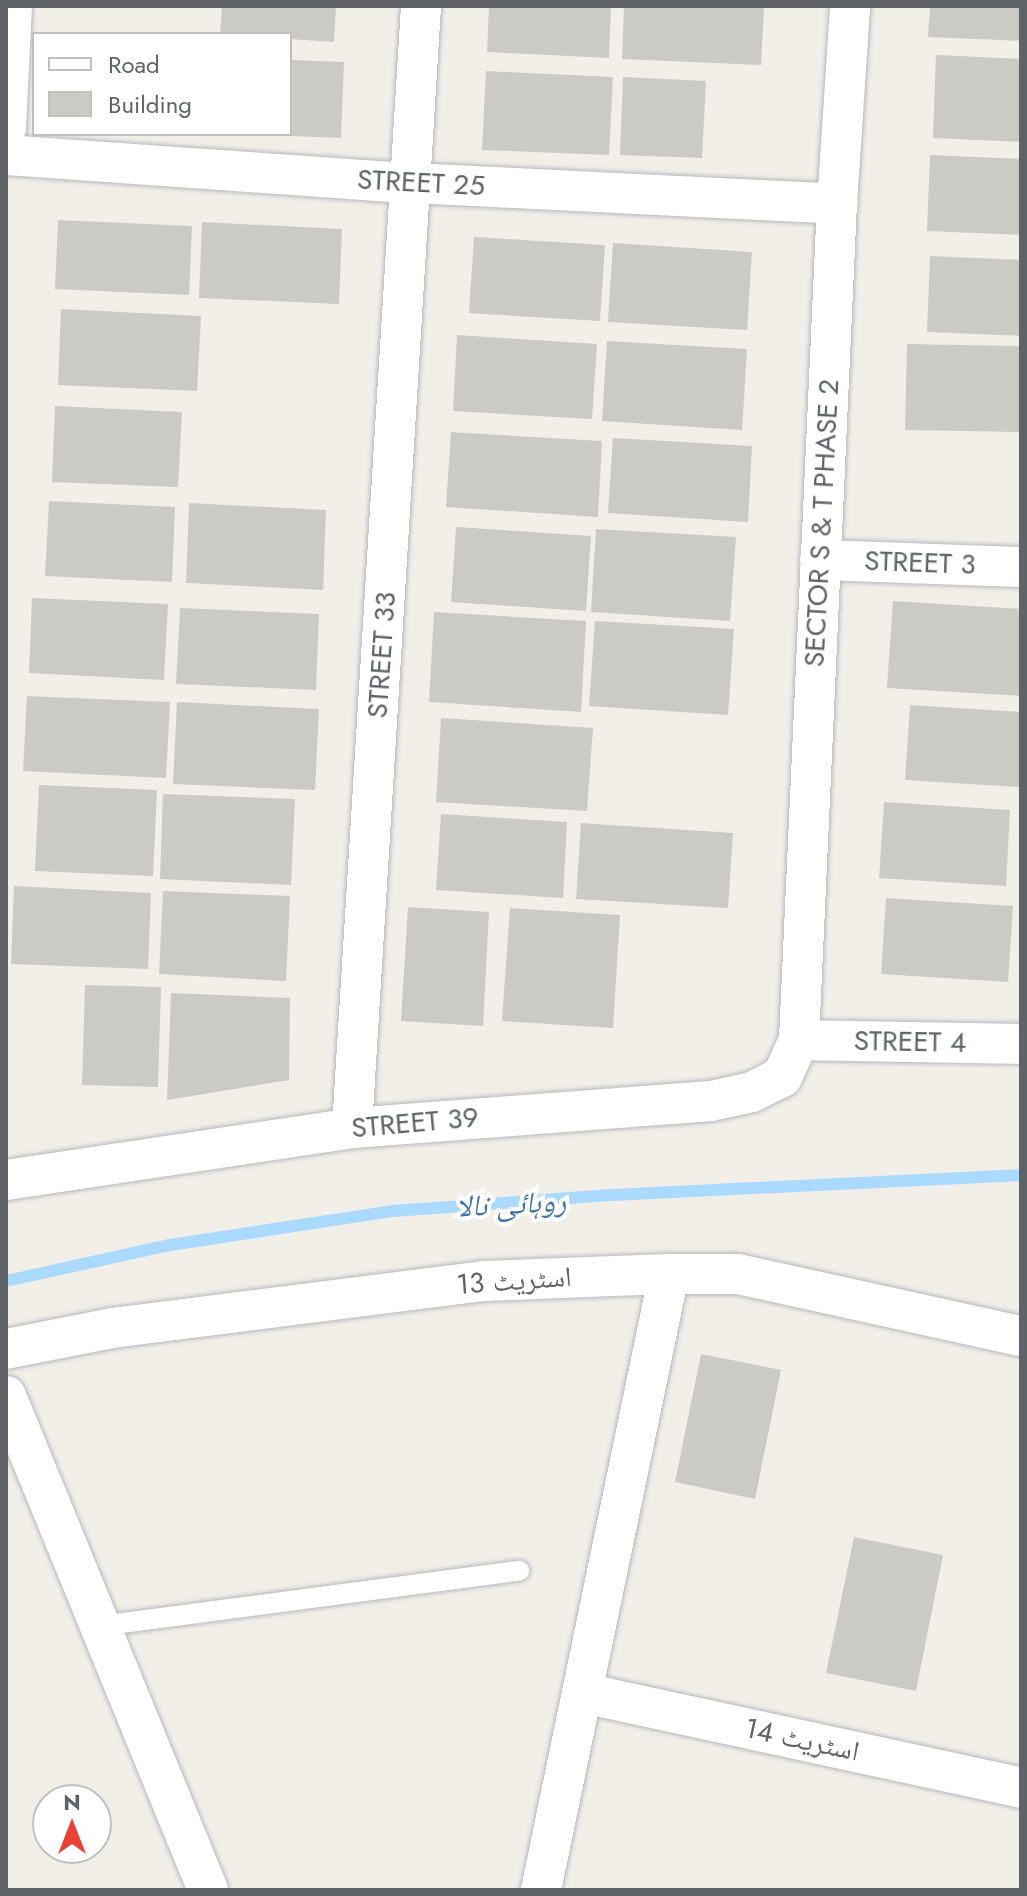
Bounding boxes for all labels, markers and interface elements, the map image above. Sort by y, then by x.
legend [32,32,292,136]
text: Road [108,47,160,82]
text: Building [108,87,192,122]
street label: STREET 25 [356,163,486,203]
street label: SECTOR S & T PHASE 2 [798,378,846,668]
street label: STREET 3 [864,544,976,582]
street label: STREET 33 [361,591,403,719]
street label: STREET 4 [853,1024,967,1060]
street label: STREET 39 [350,1101,480,1145]
water label: روہائی نالا [455,1183,567,1225]
street label: اسٹریٹ 13 [455,1260,573,1302]
street label: اسٹریٹ 14 [742,1711,862,1769]
north arrow [32,1784,112,1864]
text: N [63,1786,81,1818]

